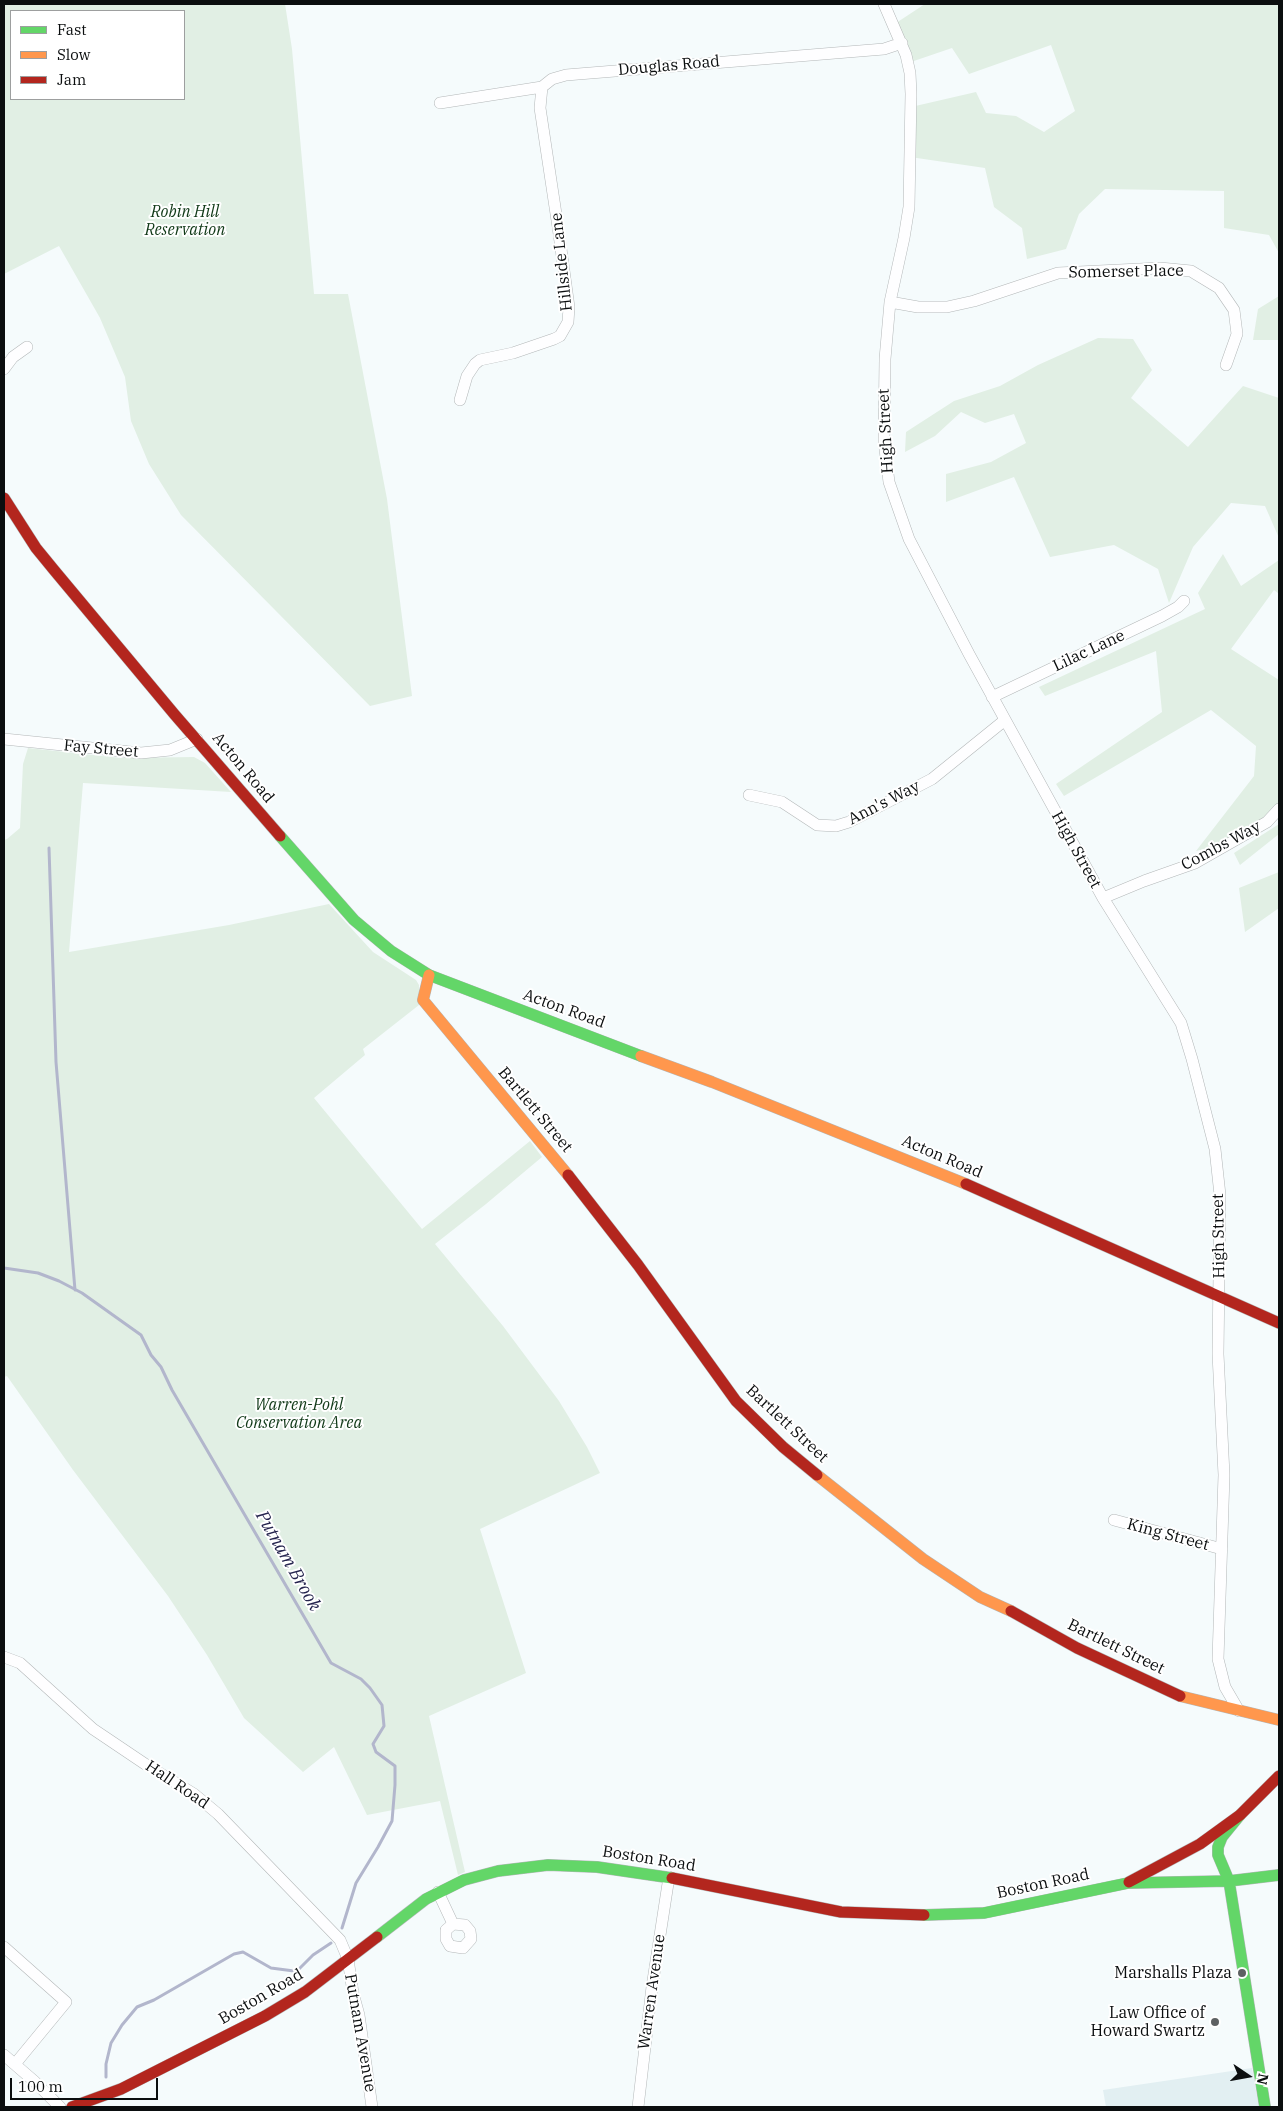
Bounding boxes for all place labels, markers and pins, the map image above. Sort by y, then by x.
place label: Marshalls Plaza [1114,1963,1232,1983]
marker: Marshalls Plaza [1236,1967,1248,1979]
place label: Law Office of Howard Swartz [1090,2003,1205,2041]
marker: Law Office of Howard Swartz [1209,2016,1221,2028]

